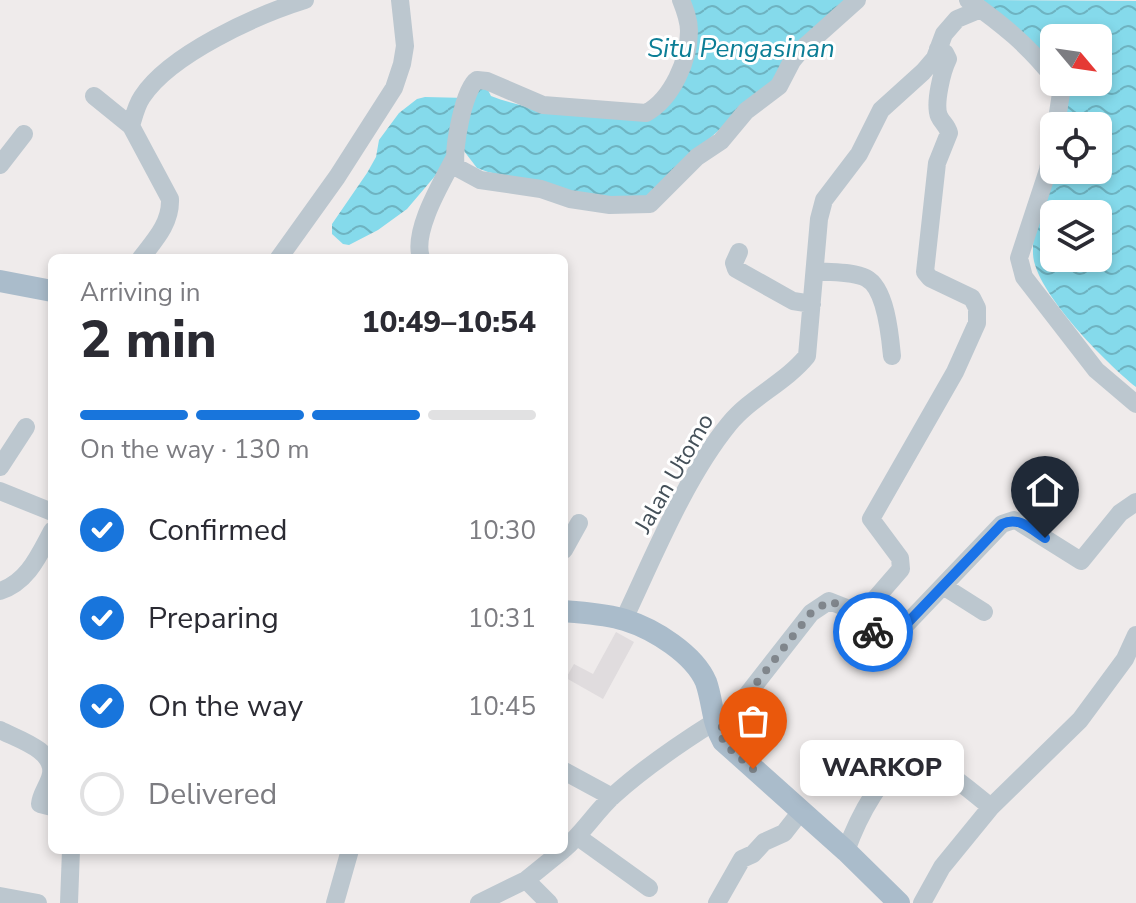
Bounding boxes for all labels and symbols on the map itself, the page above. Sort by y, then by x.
north arrow [1040,24,1112,96]
water label: Situ Pengasinan [647,31,835,66]
street label: Jalan Utomo [626,407,721,540]
pin [1011,456,1079,538]
courier [833,592,913,672]
pin [719,687,787,769]
callout: WARKOP [801,741,965,797]

